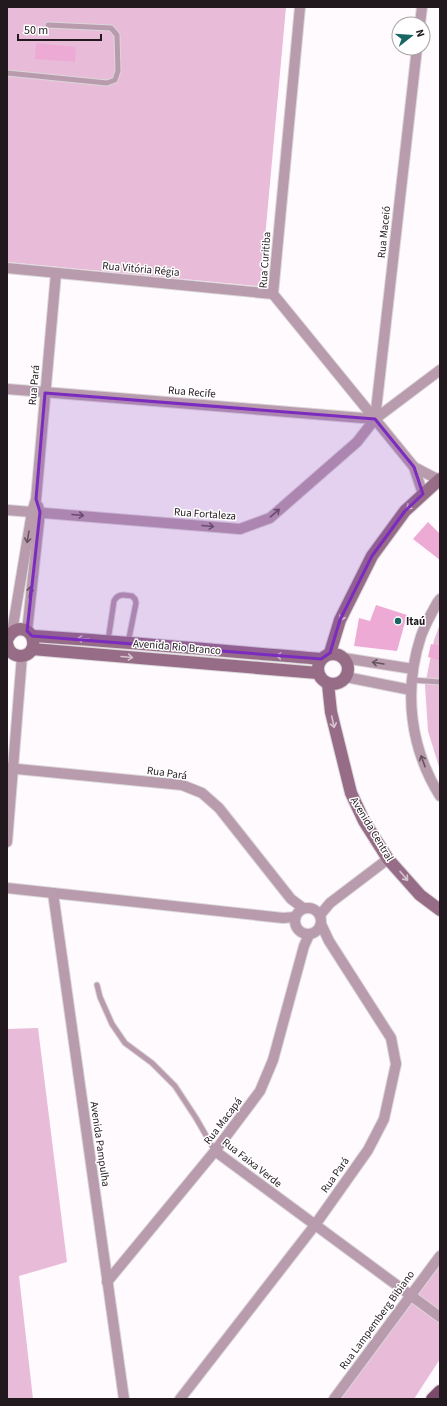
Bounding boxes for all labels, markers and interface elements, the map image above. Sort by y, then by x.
scale bar [18,16,101,42]
north arrow [391,16,431,56]
text: 50 m [24,22,48,39]
text: N [412,28,428,39]
street label: Rua Maceió [374,205,394,259]
street label: Rua Curitiba [256,231,274,289]
street label: Rua Vitória Régia [102,258,180,280]
street label: Rua Pará [25,364,43,406]
street label: Rua Recife [167,382,217,402]
one-way arrow [406,501,416,510]
street label: Rua Fortaleza [173,504,237,524]
one-way arrow [270,508,280,518]
one-way arrow [71,512,84,519]
one-way arrow [201,523,214,530]
one-way arrow [24,530,32,543]
one-way arrow [26,586,34,599]
one-way arrow [339,609,346,621]
place label: Itaú [406,614,425,629]
marker: Itaú [393,616,403,626]
one-way arrow [77,636,90,643]
street label: Avenida Rio Branco [132,636,222,658]
one-way arrow [276,652,289,659]
one-way arrow [120,654,133,661]
one-way arrow [372,659,385,667]
one-way arrow [330,715,338,728]
one-way arrow [418,756,426,768]
street label: Rua Pará [146,763,188,783]
street label: Avenida Central [347,794,397,864]
one-way arrow [399,871,408,882]
street label: Rua Macapá [200,1094,246,1148]
street label: Avenida Pampulha [87,1100,113,1188]
street label: Rua Faixa Verde [219,1135,285,1191]
street label: Rua Pará [317,1154,353,1196]
street label: Rua Lampemberg Bibiano [336,1267,418,1373]

